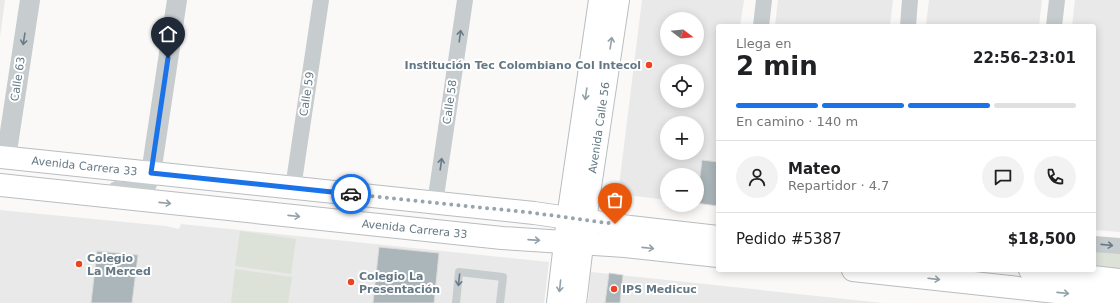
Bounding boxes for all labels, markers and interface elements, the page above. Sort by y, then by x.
north arrow [660,12,704,56]
map controls [660,12,704,212]
pin [151,17,185,58]
icon: home [157,23,179,45]
one-way arrow [456,30,464,43]
one-way arrow [20,32,28,45]
text: Llega en [736,36,791,51]
one-way arrow [607,37,615,50]
text: 22:56–23:01 [973,49,1076,67]
text: 2 min [736,51,818,81]
street label: Calle 63 [8,56,28,102]
place label: Institución Tec Colombiano Col Intecol [405,59,641,72]
marker: Institución Tec Colombiano Col Intecol [644,60,654,70]
button: locate [660,64,704,108]
street label: Calle 59 [297,71,317,117]
street label: Calle 58 [440,79,460,125]
street label: Avenida Calle 56 [586,81,612,174]
one-way arrow [582,87,590,100]
text: En camino · 140 m [736,114,858,129]
button: + [660,116,704,160]
street label: Avenida Carrera 33 [31,154,138,178]
button: person [736,156,778,198]
button: chat [982,156,1024,198]
button: phone [1034,156,1076,198]
one-way arrow [437,158,445,171]
text: Mateo [788,160,841,178]
button: − [660,168,704,212]
courier [331,174,371,214]
text: Repartidor · 4.7 [788,178,889,193]
icon: car [340,183,362,205]
pin [598,183,632,224]
icon: bag [604,189,626,211]
one-way arrow [158,199,171,206]
one-way arrow [287,213,300,220]
street label: Avenida Carrera 33 [361,217,468,241]
text: Pedido #5387 [736,230,842,248]
text: $18,500 [1008,230,1076,248]
one-way arrow [527,236,540,244]
one-way arrow [1100,241,1113,249]
one-way arrow [641,244,654,252]
place label: Colegio La Merced [87,252,151,278]
marker: Colegio La Merced [74,259,84,269]
place label: Colegio La Presentación [359,270,440,296]
one-way arrow [455,273,462,286]
one-way arrow [927,275,940,283]
marker: Colegio La Presentación [346,277,356,287]
one-way arrow [556,279,564,292]
place label: IPS Medicuc [622,283,697,296]
marker: IPS Medicuc [609,284,619,294]
one-way arrow [1056,289,1069,296]

